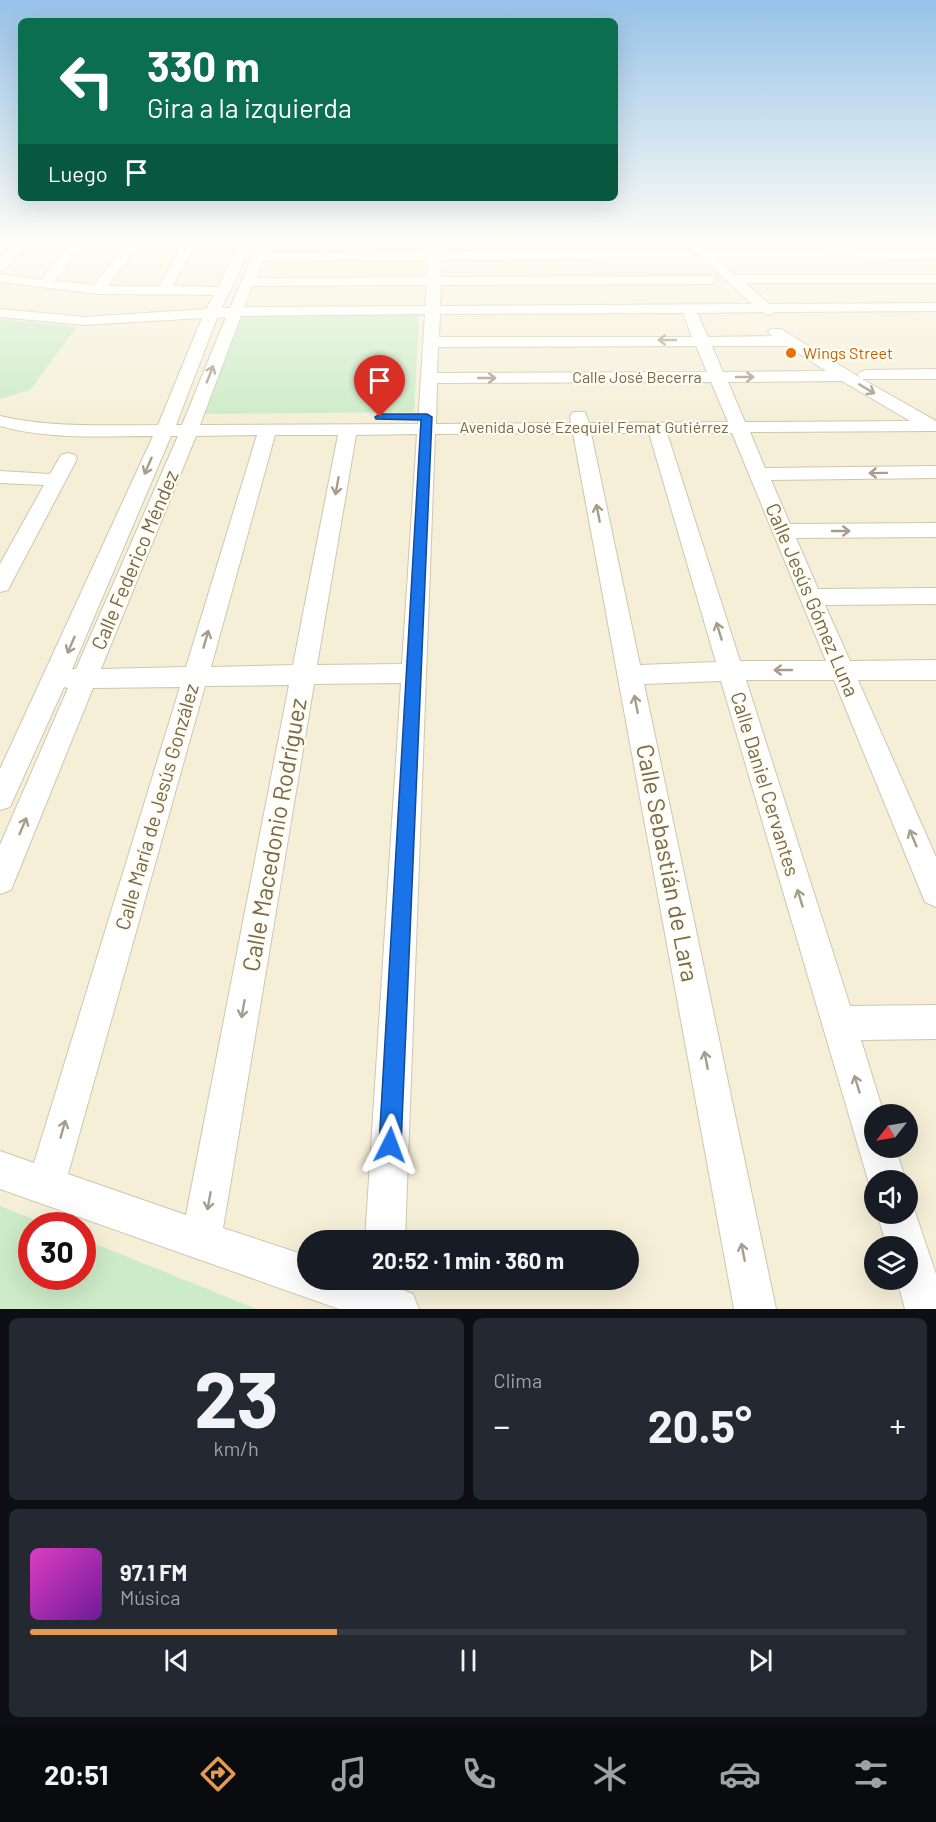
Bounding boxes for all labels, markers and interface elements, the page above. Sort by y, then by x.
text: 330 m [147,40,260,90]
icon: left [48,42,126,120]
text: Gira a la izquierda [147,91,352,123]
icon: arrive [120,156,153,189]
text: Luego [48,160,108,186]
one-way arrow [657,334,677,346]
place label: Wings Street [803,343,893,362]
marker: Wings Street [784,346,798,360]
pin [354,355,405,417]
icon: arrive [363,364,396,397]
one-way arrow [206,366,217,384]
street label: Calle José Becerra [572,367,702,386]
one-way arrow [735,371,755,383]
one-way arrow [477,372,497,384]
one-way arrow [858,384,875,396]
street label: Avenida José Ezequiel Femat Gutiérrez [460,417,728,436]
one-way arrow [142,456,153,475]
street label: Calle Federico Méndez [85,466,183,653]
one-way arrow [868,467,888,479]
one-way arrow [331,476,342,496]
street label: Calle Jesús Gómez Luna [761,499,865,700]
one-way arrow [592,504,603,523]
one-way arrow [831,525,851,537]
one-way arrow [712,622,723,641]
one-way arrow [201,630,212,649]
one-way arrow [64,635,76,653]
one-way arrow [774,664,794,676]
street label: Calle María de Jesús González [109,681,203,933]
street label: Calle Daniel Cervantes [726,689,805,879]
one-way arrow [630,695,641,714]
street label: Calle Macedonio Rodríguez [235,696,312,974]
street label: Calle Sebastián de Lara [631,741,706,984]
one-way arrow [18,817,29,836]
one-way arrow [907,829,918,848]
one-way arrow [794,889,805,908]
one-way arrow [237,999,248,1018]
one-way arrow [700,1051,711,1071]
one-way arrow [851,1075,862,1094]
north arrow [864,1104,918,1158]
map controls [864,1104,918,1290]
position arrow [358,1113,422,1177]
one-way arrow [58,1120,69,1139]
button: sound [864,1170,918,1224]
one-way arrow [203,1190,214,1210]
speed limit sign: 30 [18,1212,96,1290]
button: layers [864,1236,918,1290]
one-way arrow [737,1242,749,1261]
text: 20:52 · 1 min · 360 m [372,1247,564,1273]
text: 23 [194,1350,279,1444]
text: Clima [494,1368,542,1392]
text: 20.5° [648,1398,752,1452]
text: − [494,1405,510,1445]
text: + [890,1405,906,1445]
text: km/h [214,1436,259,1460]
text: 97.1 FM [120,1559,187,1585]
text: Música [120,1585,180,1609]
icon: previous [160,1644,193,1677]
icon: pause [452,1644,485,1677]
icon: next [744,1644,777,1677]
icon: directions [197,1753,239,1795]
icon: music [328,1753,370,1795]
icon: phone [458,1753,500,1795]
icon: climate [589,1753,631,1795]
icon: car [719,1753,761,1795]
icon: filters [850,1753,892,1795]
text: 20:51 [44,1758,108,1790]

